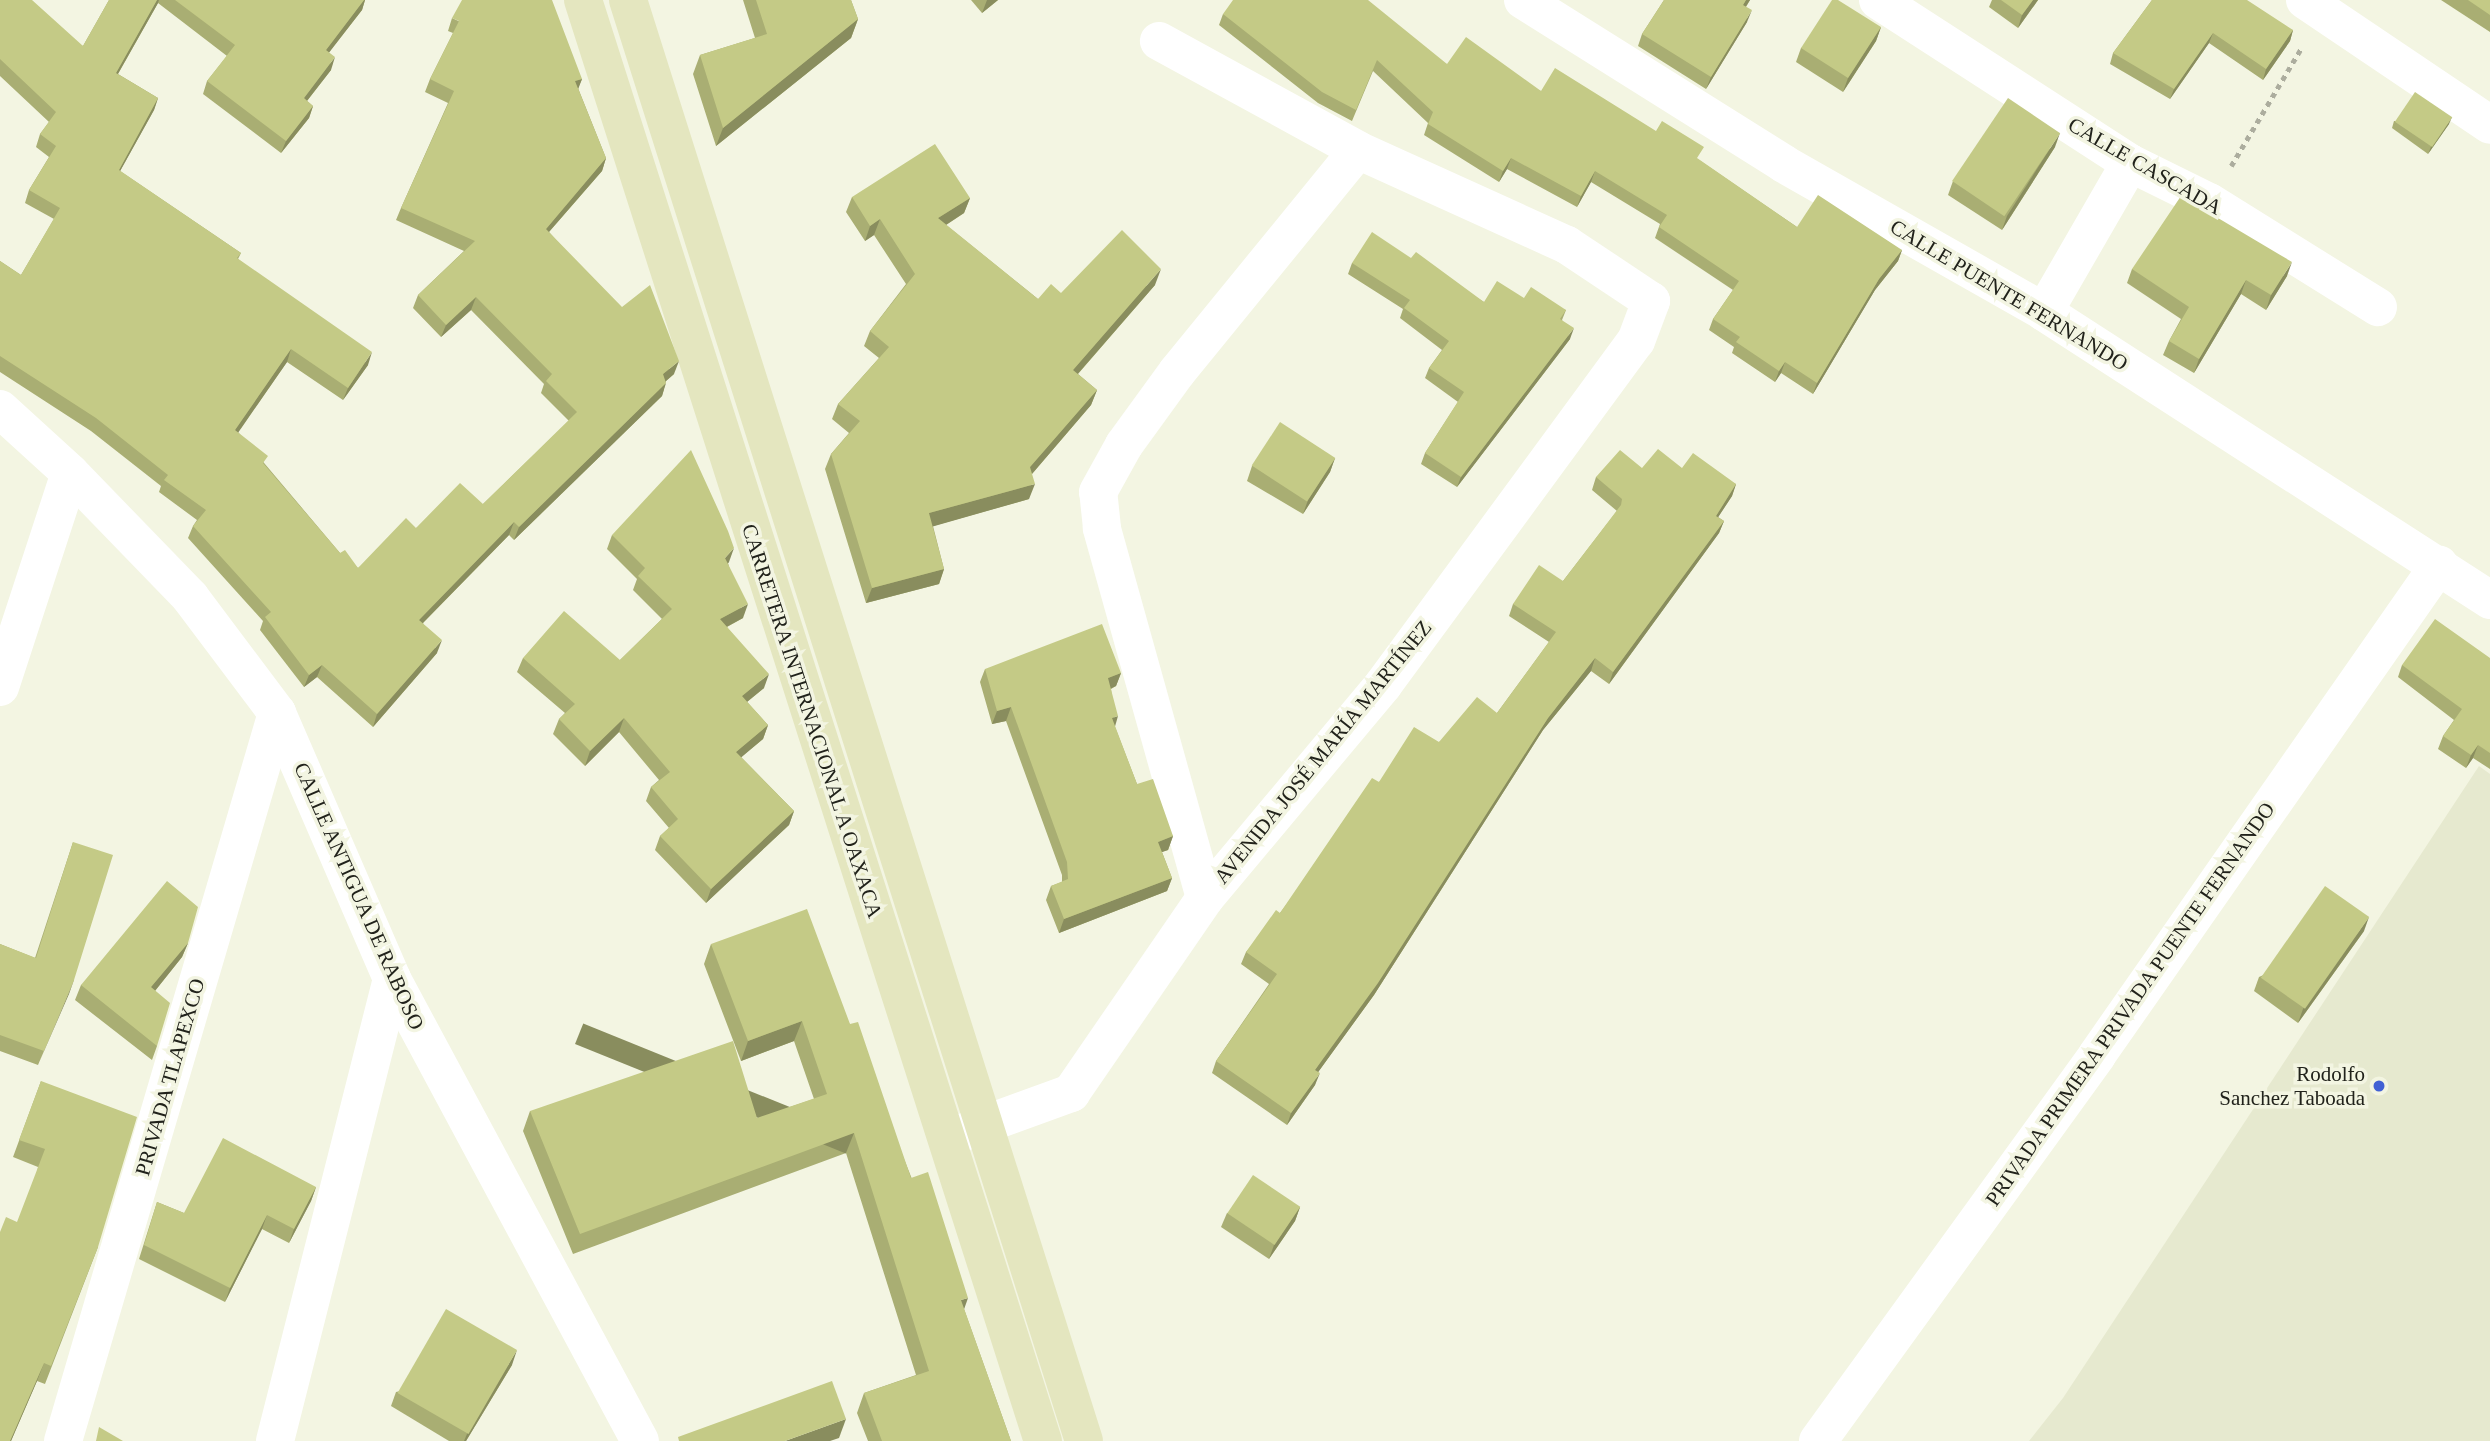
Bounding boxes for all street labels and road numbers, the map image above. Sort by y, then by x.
street label: CALLE CASCADA [2064,112,2226,220]
street label: CALLE PUENTE FERNANDO [1886,214,2132,376]
street label: CARRETERA INTERNACIONAL A OAXACA [736,519,888,923]
street label: AVENIDA JOSÉ MARÍA MARTÍNEZ [1208,614,1438,890]
street label: CALLE ANTIGUA DE RABOSO [288,757,430,1035]
street label: PRIVADA PRIMERA PRIVADA PUENTE FERNANDO [1979,796,2281,1212]
street label: PRIVADA TLAPEXCO [130,975,210,1179]

